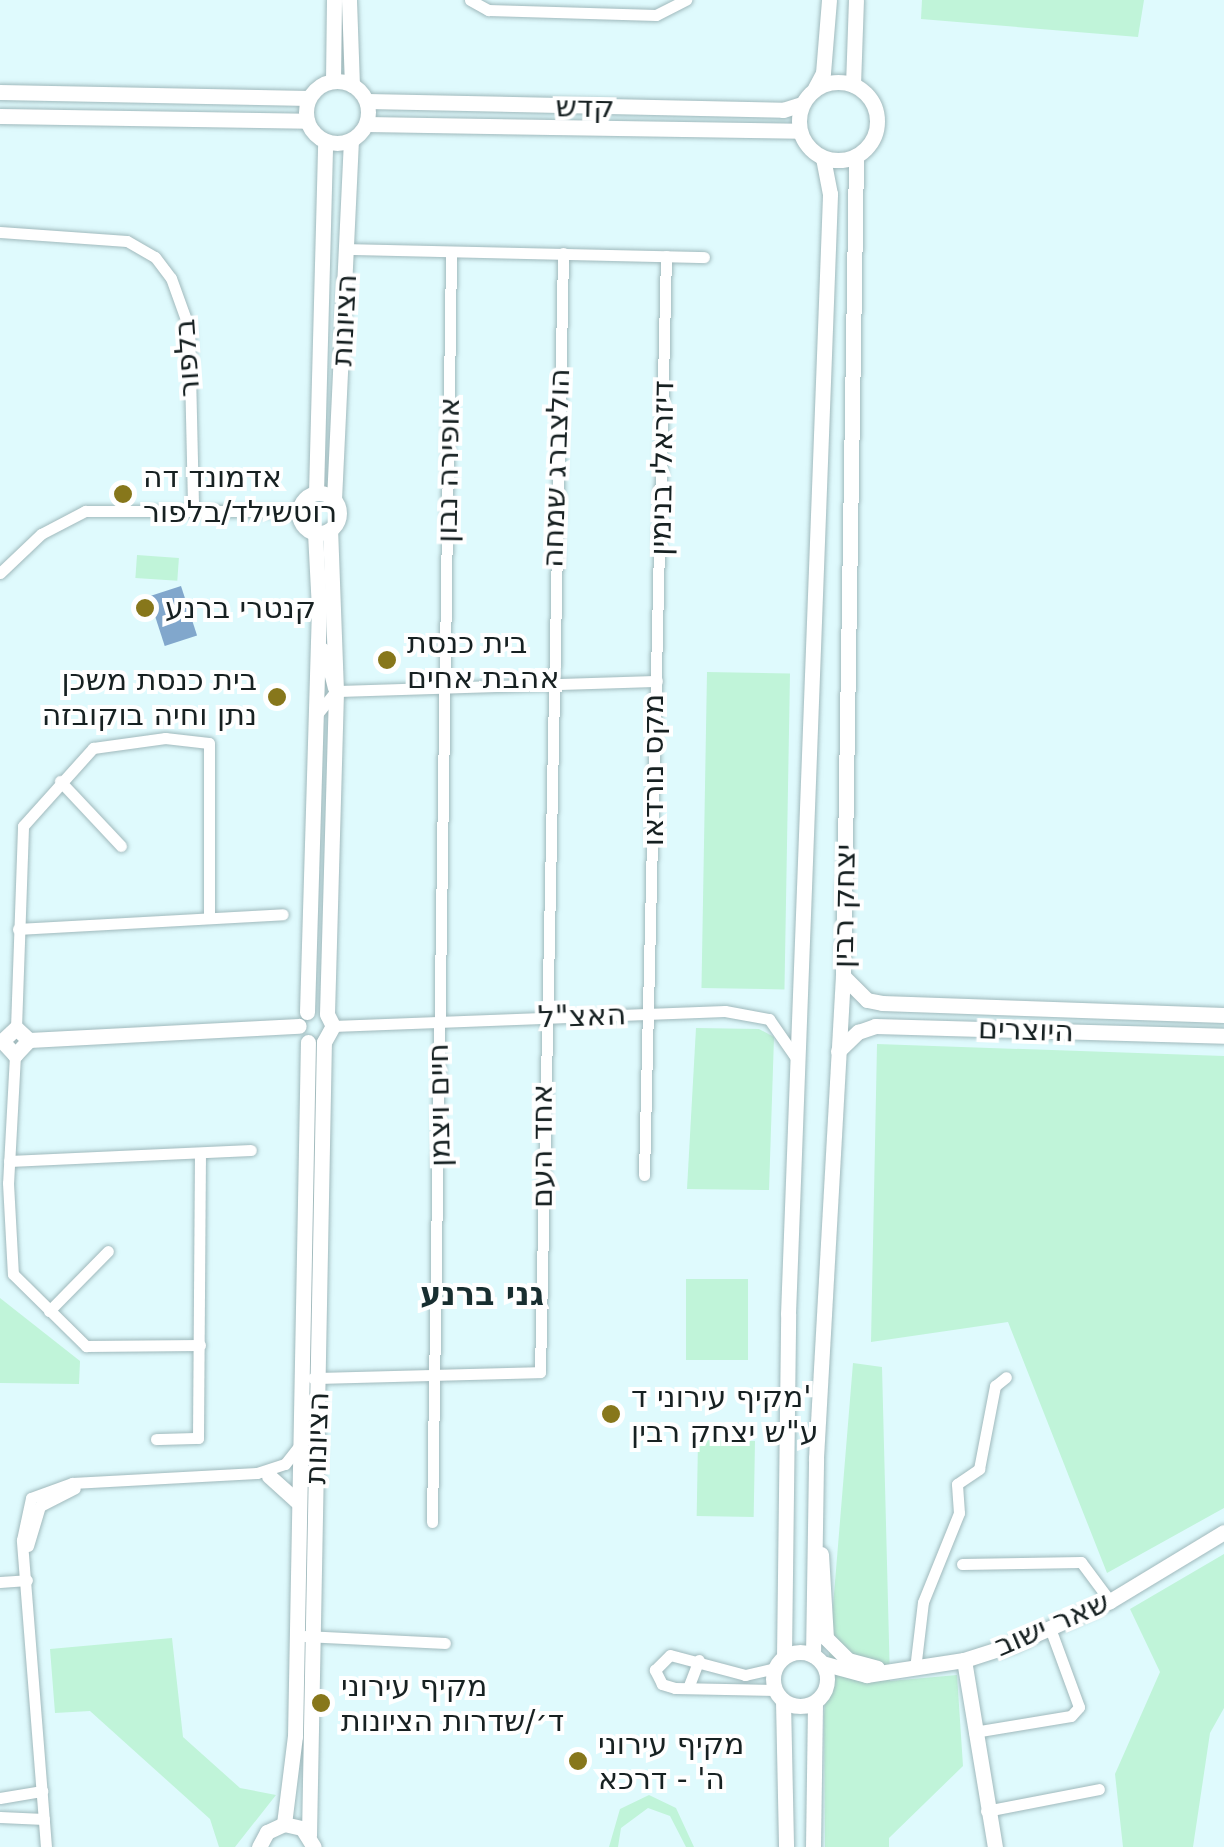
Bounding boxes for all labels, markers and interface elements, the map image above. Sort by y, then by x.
street label: קדש [555,88,615,126]
street label: הציונות [324,273,364,367]
street label: בלפור [166,318,208,398]
street label: הולצברג שמחה [535,368,577,568]
street label: דיזראלי בנימין [642,380,682,556]
street label: אופירה נבון [429,397,467,543]
place label: אדמונד דה רוטשילד/בלפור [143,459,337,530]
marker: אדמונד דה רוטשילד/בלפור [112,483,134,505]
place label: קנטרי ברנע [165,590,316,626]
marker: קנטרי ברנע [134,597,156,619]
place label: בית כנסת אהבת אחים [407,625,560,696]
marker: בית כנסת אהבת אחים [376,649,398,671]
place label: בית כנסת משכן נתן וחיה בוקובזה [42,662,257,732]
marker: בית כנסת משכן נתן וחיה בוקובזה [266,686,288,708]
street label: מקס נורדאו [635,694,671,846]
street label: יצחק רבין [825,844,863,968]
street label: האצ"ל [537,996,627,1036]
street label: היוצרים [977,1010,1075,1050]
street label: חיים ויצמן [420,1043,458,1167]
street label: אחד העם [524,1084,560,1208]
district label: גני ברנע [420,1275,544,1313]
place label: מקיף עירוני ד' ע"ש יצחק רבין [631,1379,818,1450]
street label: הציונות [297,1391,337,1485]
marker: מקיף עירוני ד' ע"ש יצחק רבין [600,1403,622,1425]
street label: שאר ישוב [989,1584,1115,1664]
place label: מקיף עירוני ד׳/שדרות הציונות [341,1668,564,1738]
marker: מקיף עירוני ד׳/שדרות הציונות [310,1692,332,1714]
place label: מקיף עירוני ה' - דרכא [598,1726,744,1796]
marker: מקיף עירוני ה' - דרכא [567,1750,589,1772]

